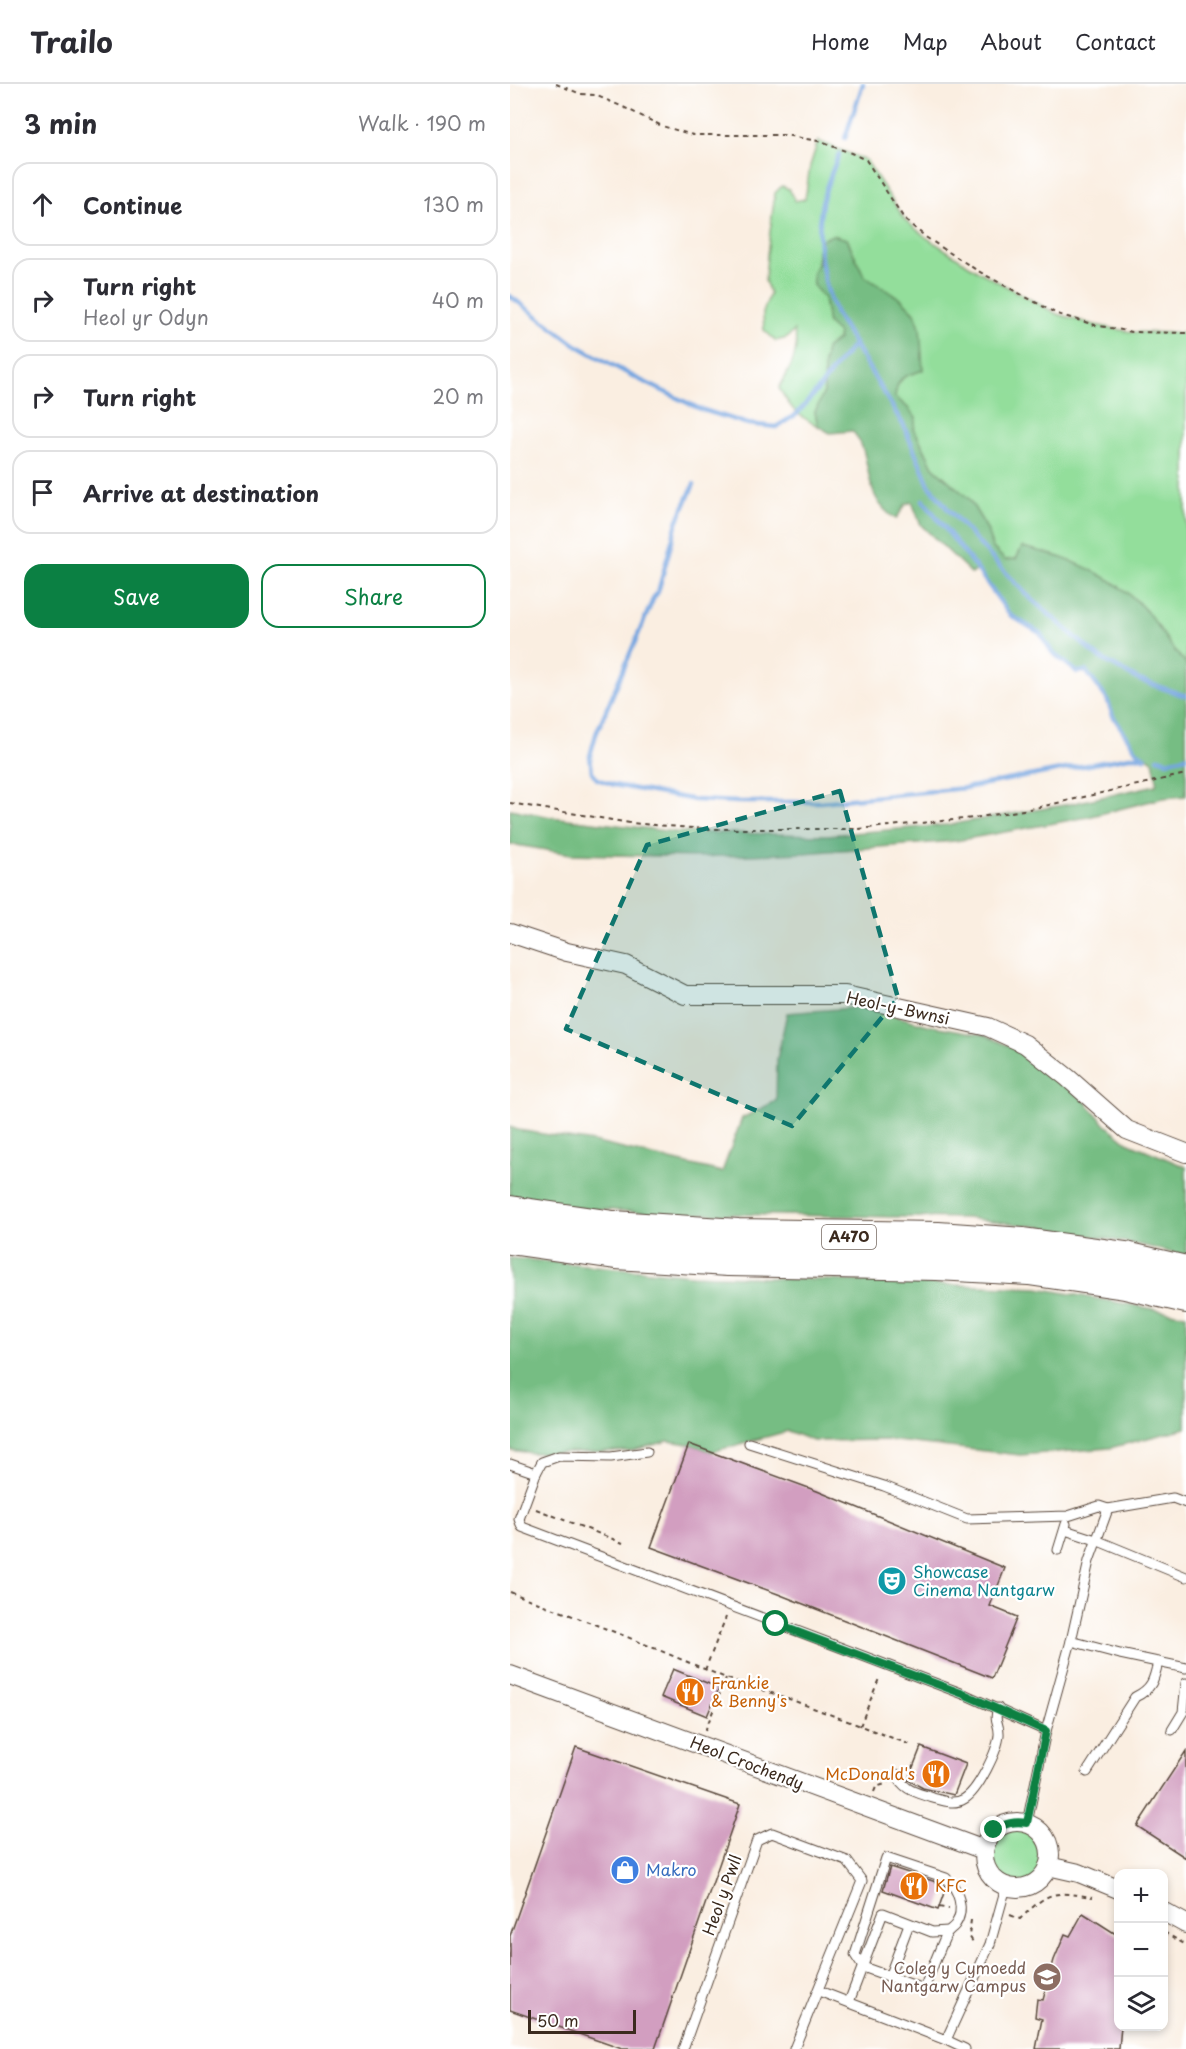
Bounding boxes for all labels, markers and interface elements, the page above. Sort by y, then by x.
text: Trailo [30,20,113,63]
text: Home [811,25,870,57]
text: Map [903,25,948,57]
text: About [981,25,1042,57]
text: Contact [1075,25,1156,57]
text: 3 min [24,104,97,143]
text: Walk · 190 m [358,108,486,138]
icon: ahead [26,188,59,221]
text: Continue [83,188,182,221]
text: 130 m [424,189,484,219]
text: Turn right [83,269,196,302]
icon: right [26,284,59,317]
text: 40 m [432,285,484,315]
text: Heol yr Odyn [83,302,209,332]
icon: right [26,380,59,413]
text: Turn right [83,380,196,413]
text: 20 m [432,381,484,411]
icon: arrive [26,476,59,509]
text: Arrive at destination [83,476,319,509]
button: Save [24,564,249,628]
button: Share [261,564,486,628]
street label: Heol-y-Bwnsi [844,984,952,1030]
road number: A470 [822,1225,876,1249]
place label: Showcase Cinema Nantgarw [913,1559,1055,1601]
theatre icon: Showcase Cinema Nantgarw [876,1565,908,1597]
route start [762,1610,788,1636]
place label: Frankie & Benny's [711,1670,787,1712]
restaurant icon: Frankie & Benny's [674,1676,706,1708]
street label: Heol Crochendy [687,1729,808,1795]
restaurant icon: McDonald's [920,1758,952,1790]
place label: McDonald's [825,1761,915,1785]
route end [980,1816,1006,1842]
street label: Heol y Pwll [695,1851,747,1938]
shop icon: Makro [609,1854,641,1886]
place label: Makro [646,1857,697,1881]
map controls [1114,1869,1168,2031]
button: + [1114,1869,1168,1923]
restaurant icon: KFC [898,1870,930,1902]
place label: KFC [935,1873,967,1897]
button: − [1114,1923,1168,1977]
place label: Coleg y Cymoedd Nantgarw Campus [881,1955,1026,1997]
school or university icon: Coleg y Cymoedd Nantgarw Campus [1031,1961,1063,1993]
button: layers [1114,1977,1168,2031]
scale bar [528,2007,636,2034]
text: 50 m [537,2008,578,2032]

